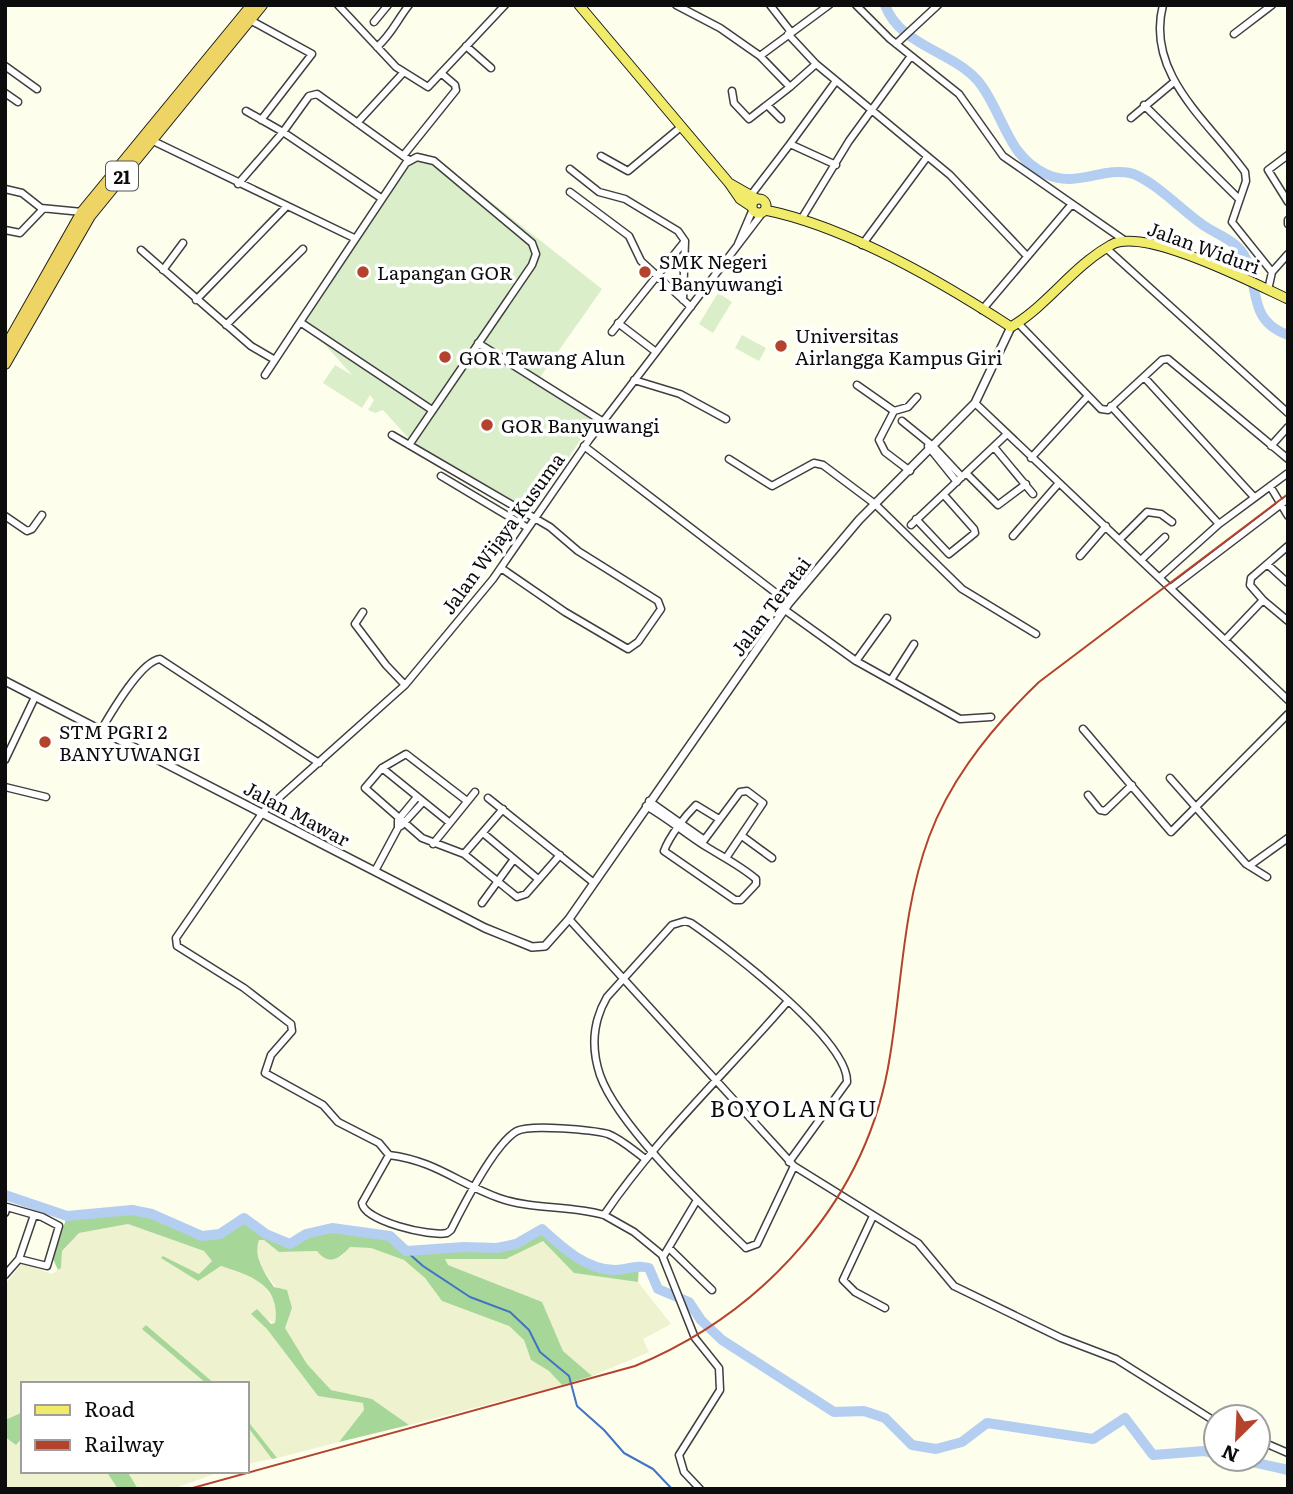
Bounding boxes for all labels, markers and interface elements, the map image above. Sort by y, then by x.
road number: 21 [106,162,138,190]
street label: Jalan Widuri [1144,214,1264,280]
place label: SMK Negeri 1 Banyuwangi [659,247,783,297]
place label: Lapangan GOR [377,258,513,286]
marker: Lapangan GOR [355,264,371,280]
marker: SMK Negeri 1 Banyuwangi [637,264,653,280]
place label: Universitas Airlangga Kampus Giri [795,321,1002,371]
marker: Universitas Airlangga Kampus Giri [773,338,789,354]
place label: GOR Tawang Alun [459,343,625,371]
marker: GOR Tawang Alun [437,349,453,365]
place label: GOR Banyuwangi [501,411,660,439]
marker: GOR Banyuwangi [479,417,495,433]
street label: Jalan Wijaya Kusuma [434,446,571,620]
street label: Jalan Teratai [723,550,817,662]
place label: STM PGRI 2 BANYUWANGI [59,717,200,767]
marker: STM PGRI 2 BANYUWANGI [37,734,53,750]
street label: Jalan Mawar [239,773,355,853]
district label: BOYOLANGU [710,1090,878,1124]
legend [21,1382,248,1473]
text: Road [84,1392,135,1423]
north arrow [1202,1403,1272,1473]
text: Railway [84,1427,165,1458]
text: N [1217,1438,1243,1470]

